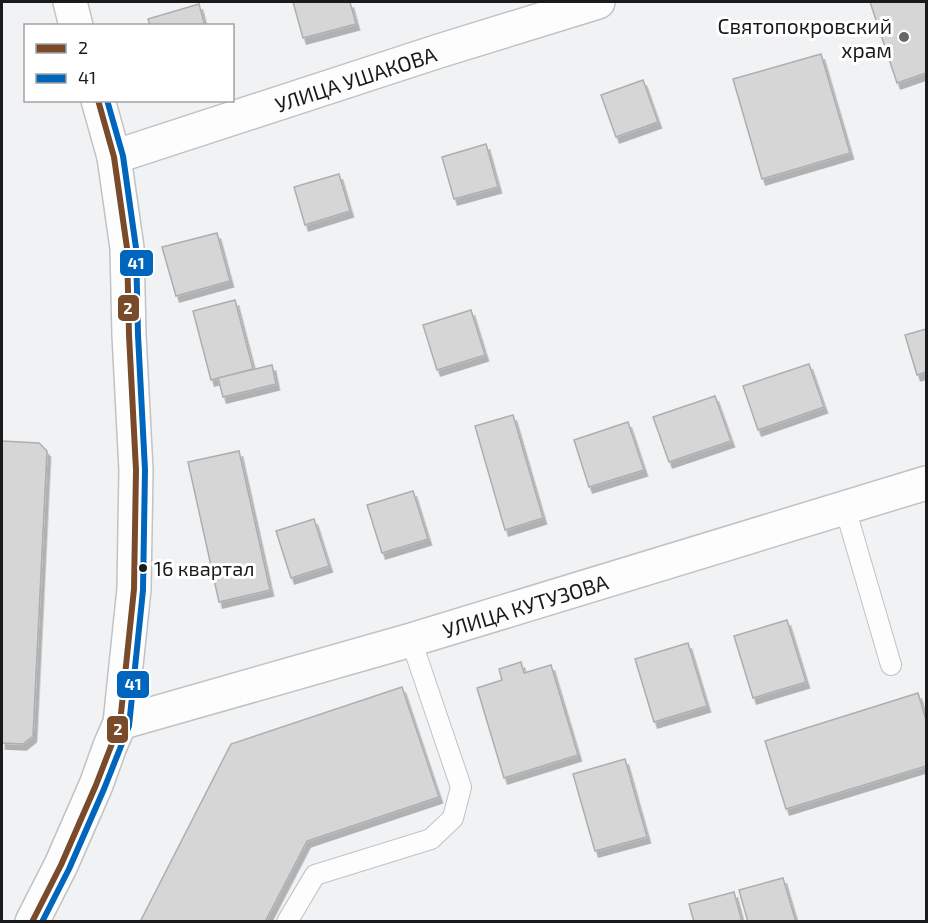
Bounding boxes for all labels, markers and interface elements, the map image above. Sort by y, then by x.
place label: Святопокровский храм [717,13,892,62]
legend [24,24,234,102]
marker: Святопокровский храм [897,30,911,44]
text: 2 [78,36,88,58]
street label: УЛИЦА УШАКОВА [272,40,439,116]
text: 41 [78,66,96,88]
line badge: 41 [119,249,154,277]
text: 41 [127,253,145,272]
line badge: 2 [117,294,140,322]
text: 2 [123,298,133,317]
place label: 16 квартал [154,556,254,580]
marker: 16 квартал [137,562,149,574]
street label: УЛИЦА КУТУЗОВА [440,568,611,642]
line badge: 41 [116,670,150,699]
text: 41 [124,674,142,693]
line badge: 2 [106,715,129,744]
text: 2 [113,719,123,738]

